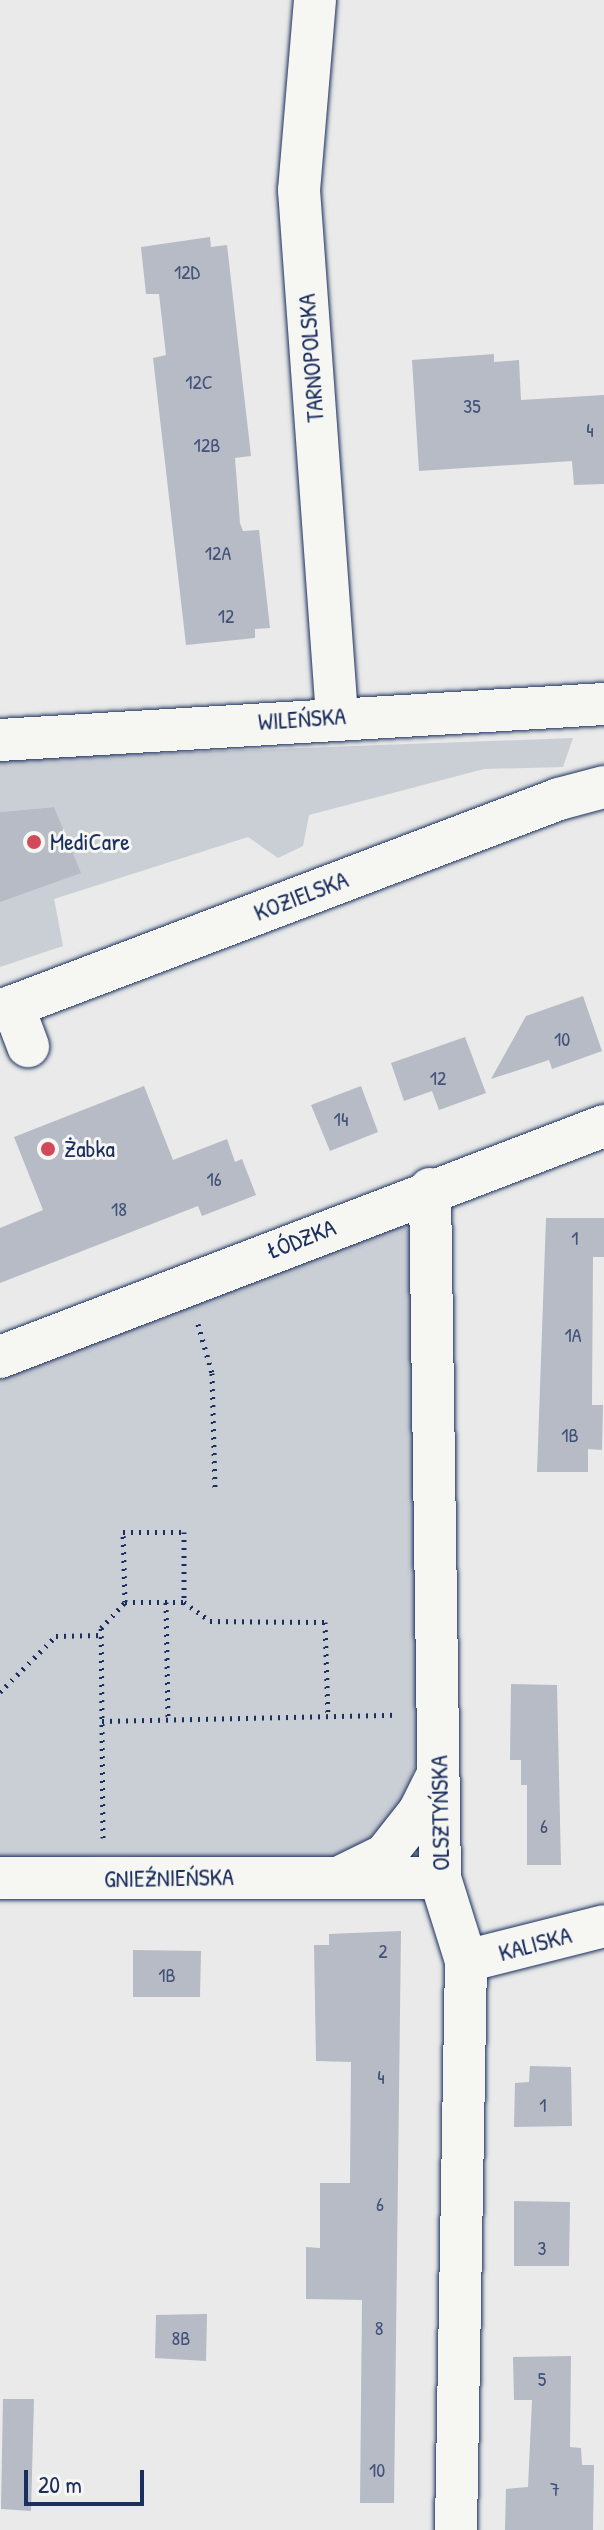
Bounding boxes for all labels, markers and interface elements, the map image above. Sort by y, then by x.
house number: 12D [174,259,200,283]
street label: TARNOPOLSKA [292,293,330,423]
house number: 12C [185,369,213,393]
house number: 35 [463,393,481,417]
house number: 4 [586,417,594,441]
house number: 12B [194,432,220,456]
house number: 12A [205,540,231,564]
house number: 12 [218,603,234,627]
street label: WILEŃSKA [257,702,347,736]
place label: MediCare [50,828,130,856]
marker: MediCare [25,833,43,851]
street label: KOZIELSKA [250,865,352,927]
house number: 10 [554,1026,570,1050]
house number: 12 [430,1065,446,1089]
house number: 14 [334,1106,348,1130]
place label: Żabka [64,1135,115,1163]
marker: Żabka [39,1140,57,1158]
house number: 16 [206,1166,222,1190]
house number: 18 [111,1196,127,1220]
street label: ŁÓDZKA [262,1213,340,1265]
house number: 1 [571,1225,579,1249]
house number: 1A [564,1322,582,1346]
house number: 1B [561,1422,579,1446]
street label: OLSZTYŃSKA [425,1755,455,1871]
house number: 6 [540,1813,548,1837]
street label: GNIEŹNIEŃSKA [104,1862,234,1894]
street label: KALISKA [495,1920,575,1968]
house number: 2 [378,1938,388,1962]
house number: 1B [158,1962,176,1986]
house number: 4 [377,2064,385,2088]
house number: 1 [539,2092,547,2116]
house number: 6 [376,2191,384,2215]
house number: 3 [538,2235,546,2259]
house number: 8 [375,2315,383,2339]
house number: 8B [172,2325,190,2349]
house number: 5 [538,2366,546,2390]
scale bar [28,2454,148,2504]
house number: 10 [369,2457,385,2481]
text: 20 m [38,2468,82,2500]
house number: 7 [550,2476,560,2500]

